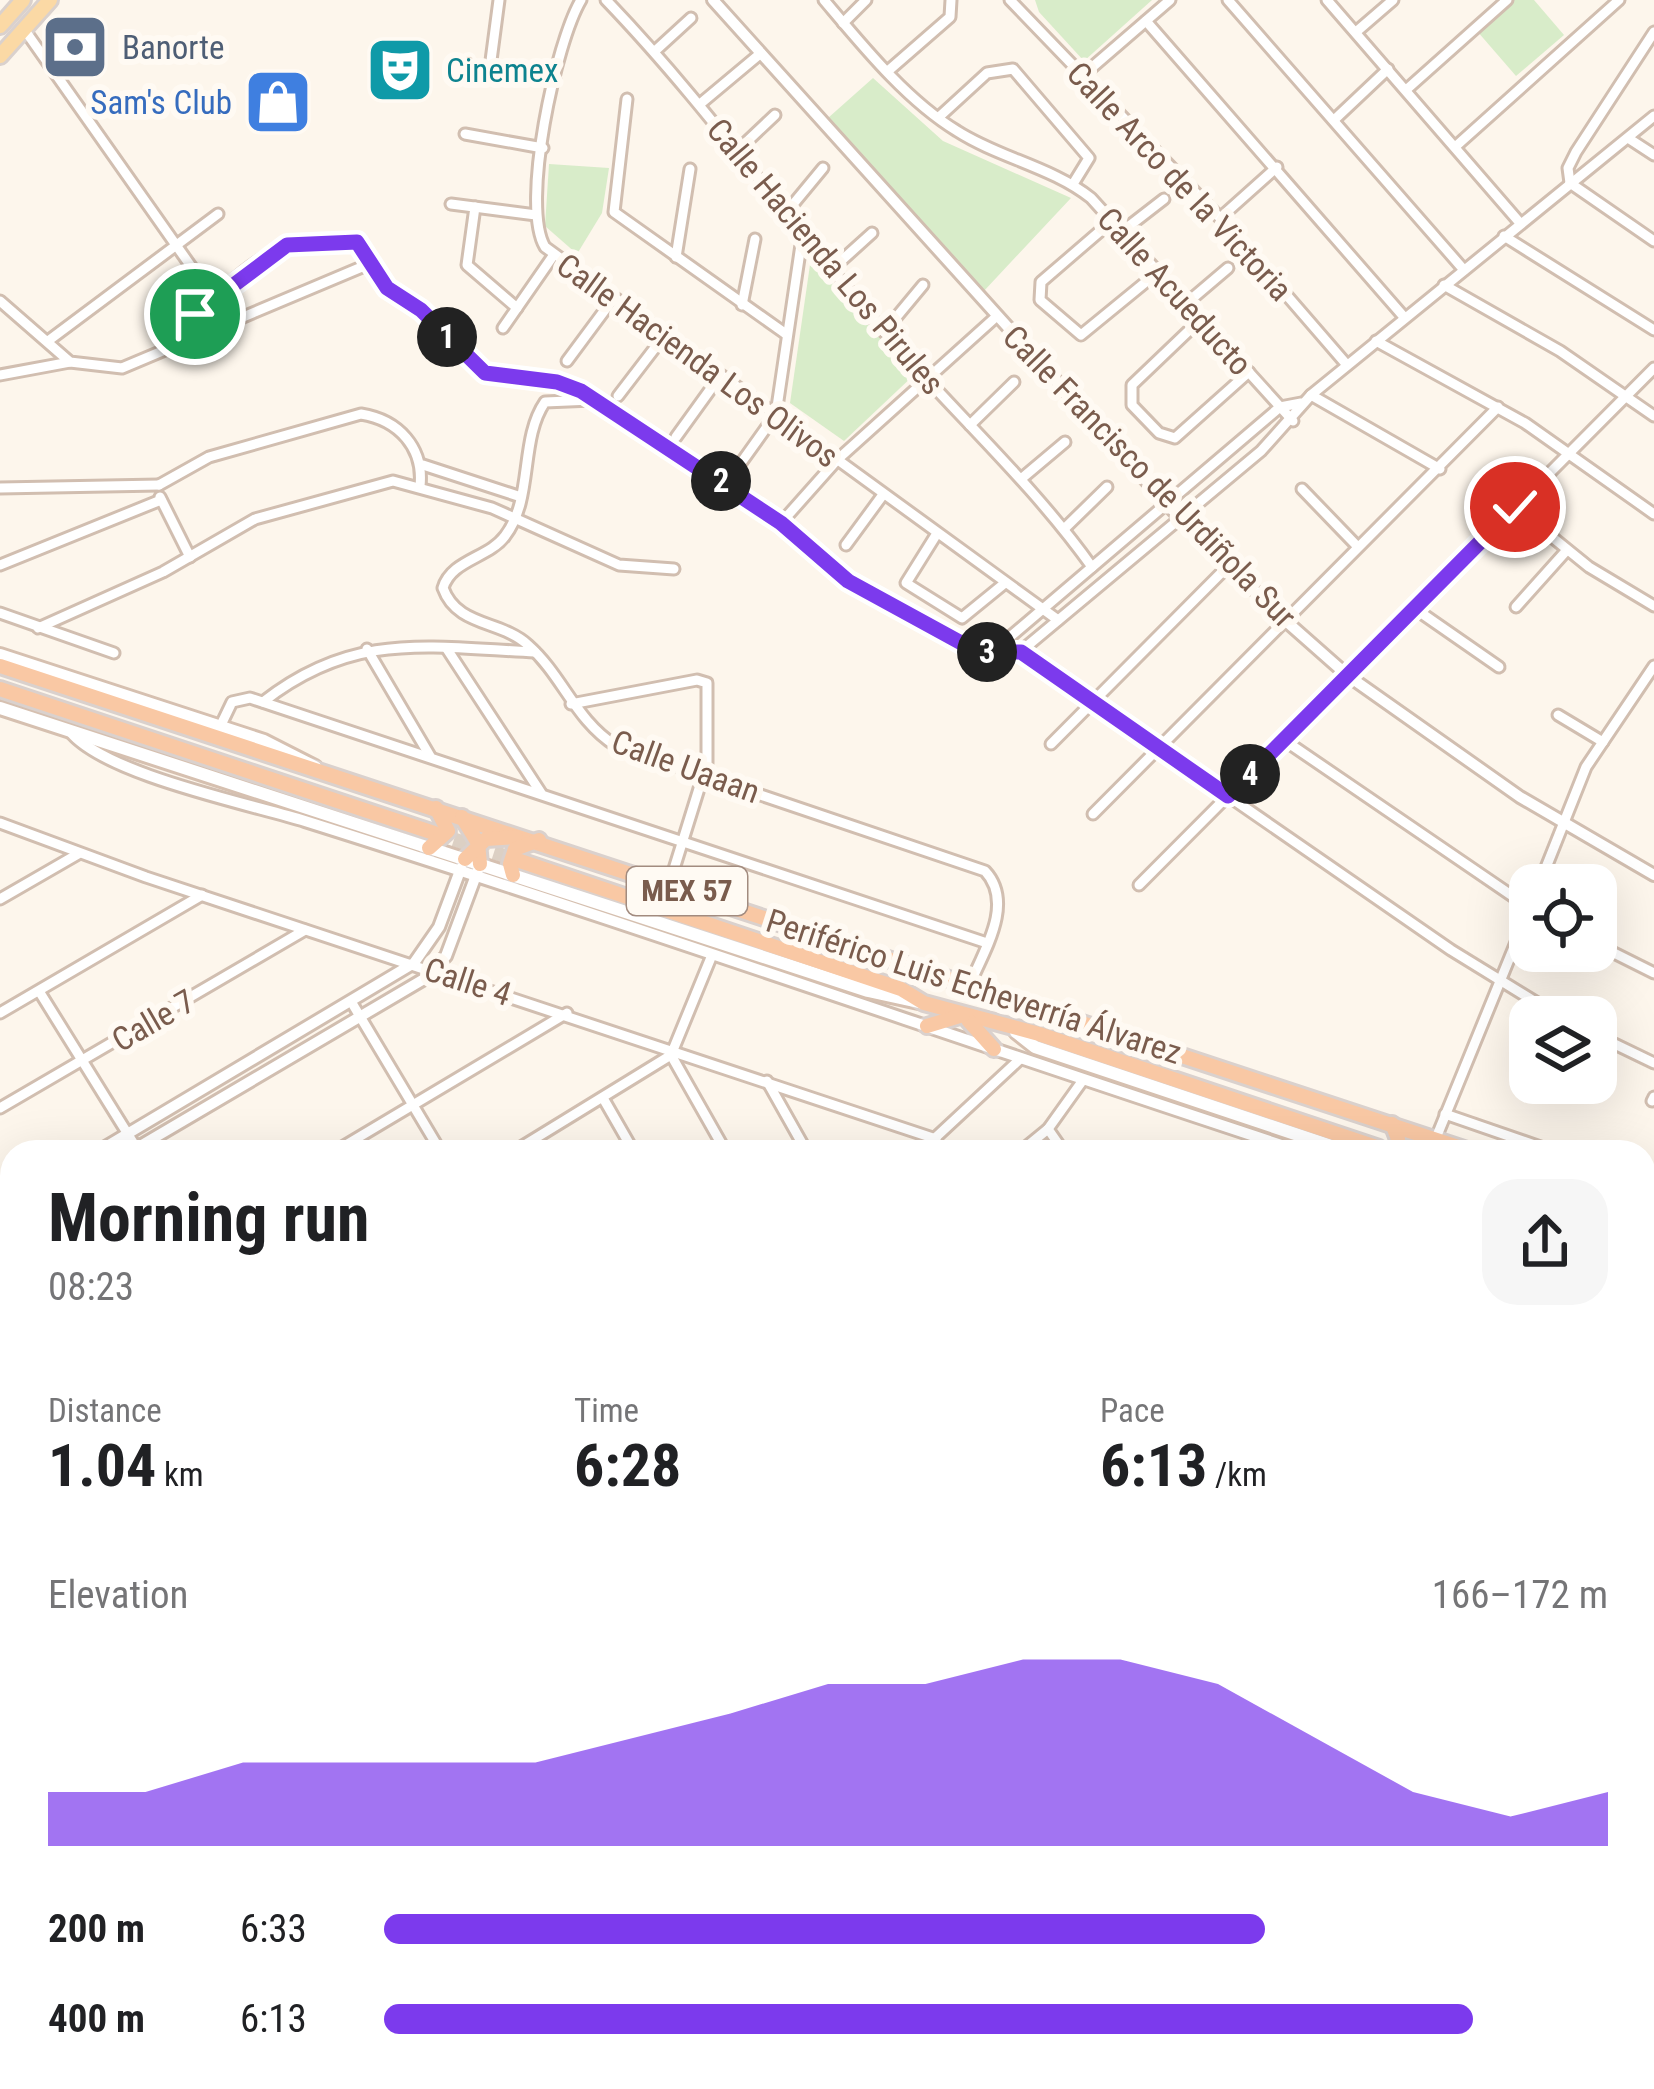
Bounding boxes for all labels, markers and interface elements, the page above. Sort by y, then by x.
bank icon: Banorte [40,12,110,82]
place label: Banorte [122,28,224,67]
theatre icon: Cinemex [365,35,435,105]
place label: Cinemex [446,51,559,90]
street label: Calle Arco de la Victoria [1059,54,1300,309]
shop icon: Sam's Club [243,67,313,137]
place label: Sam's Club [90,83,232,122]
street label: Calle Hacienda Los Pirules [699,111,952,402]
street label: Calle Acueducto [1089,200,1260,383]
street label: Calle Hacienda Los Olivos [549,245,846,476]
pin [144,263,246,365]
icon: arrive [162,281,228,347]
pin: 1 [417,307,477,367]
text: 1 [439,317,455,356]
street label: Calle Francisco de Urdiñola Sur [995,317,1304,636]
pin: 2 [691,451,751,511]
pin [1464,456,1566,558]
text: 2 [713,461,729,500]
icon: check [1482,474,1548,540]
pin: 3 [957,622,1017,682]
text: 3 [979,632,995,671]
street label: Calle Uaaan [607,722,765,811]
pin: 4 [1220,744,1280,804]
text: 4 [1242,754,1258,793]
map controls [1509,864,1617,1104]
button: locate [1509,864,1617,972]
road number: MEX 57 [627,867,747,915]
street label: Periférico Luis Echeverría Álvarez [761,901,1186,1072]
street label: Calle 4 [419,949,516,1014]
street label: Calle 7 [105,981,202,1060]
button: layers [1509,996,1617,1104]
button: share [1482,1179,1608,1305]
text: Morning run [48,1180,370,1257]
text: 08:23 [48,1264,134,1310]
text: Distance [48,1391,162,1430]
text: Time [574,1391,639,1430]
text: Pace [1100,1391,1165,1430]
text: 1.04 [48,1430,156,1501]
text: 6:28 [574,1430,681,1501]
text: 6:13 [1100,1430,1207,1501]
text: km [156,1455,204,1494]
text: /km [1207,1455,1267,1494]
text: Elevation [48,1572,188,1618]
text: 166–172 m [1432,1572,1608,1618]
text: 200 m [48,1906,145,1952]
text: 6:33 [240,1906,307,1952]
text: 400 m [48,1996,145,2042]
text: 6:13 [240,1996,307,2042]

